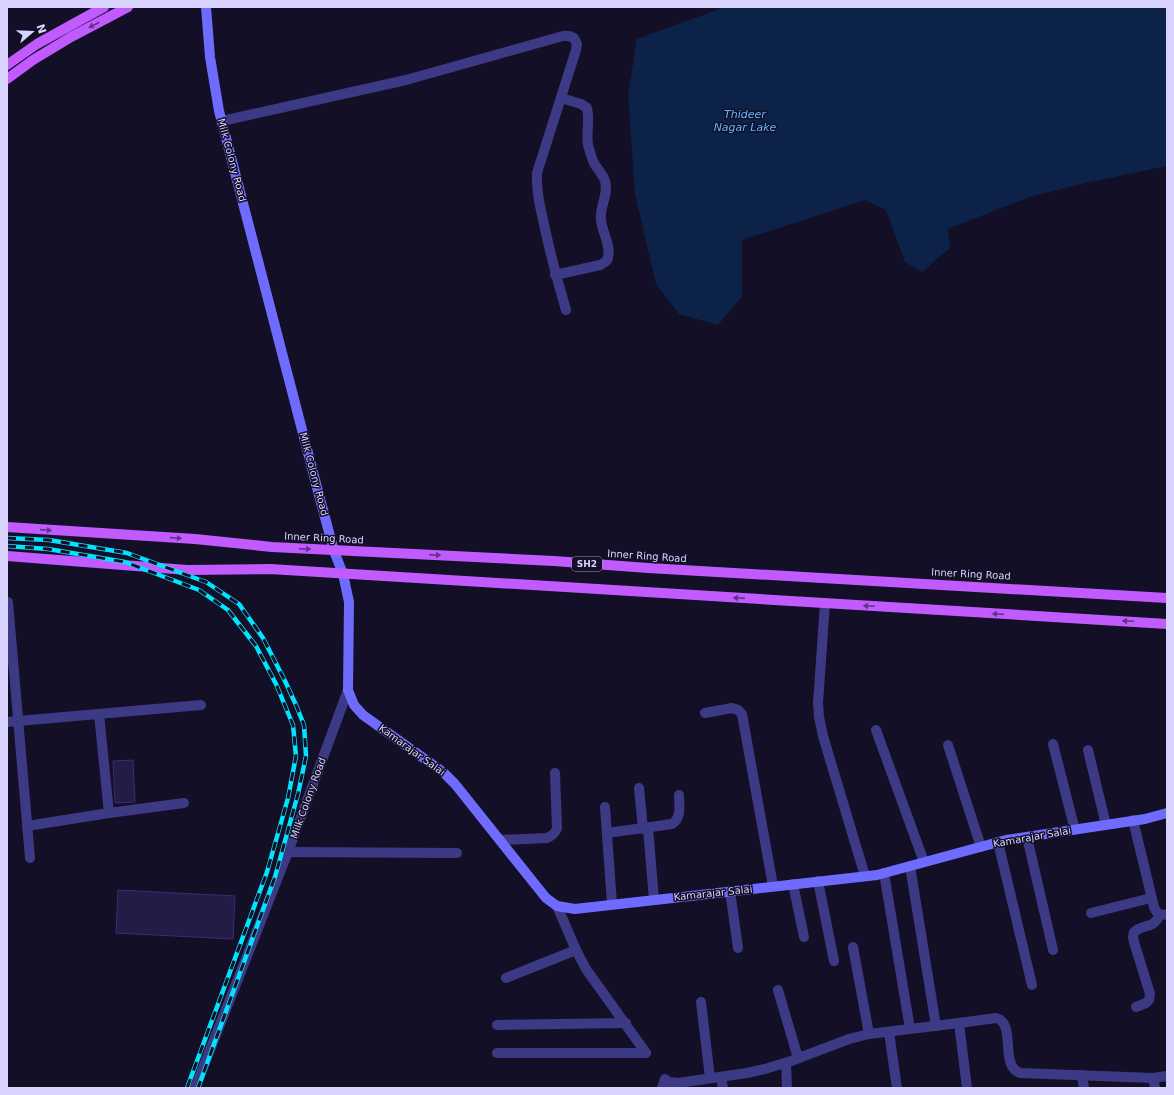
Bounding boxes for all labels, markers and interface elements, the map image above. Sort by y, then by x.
north arrow [12,12,52,52]
text: N [33,22,49,35]
one-way arrow [88,22,100,28]
water label: Thideer Nagar Lake [714,108,777,134]
street label: Milk Colony Road [216,117,248,203]
street label: Milk Colony Road [298,431,330,517]
one-way arrow [40,526,52,533]
street label: Inner Ring Road [284,530,364,546]
one-way arrow [170,534,182,541]
one-way arrow [299,546,312,552]
street label: Inner Ring Road [607,548,687,564]
one-way arrow [429,552,442,558]
road number: SH2 [572,557,602,571]
street label: Inner Ring Road [931,566,1011,582]
one-way arrow [733,595,745,602]
one-way arrow [862,603,875,609]
one-way arrow [992,610,1004,617]
one-way arrow [1122,618,1134,625]
street label: Kamarajar Salai [377,722,447,778]
street label: Milk Colony Road [288,756,328,840]
street label: Kamarajar Salai [992,825,1072,849]
street label: Kamarajar Salai [673,883,753,903]

